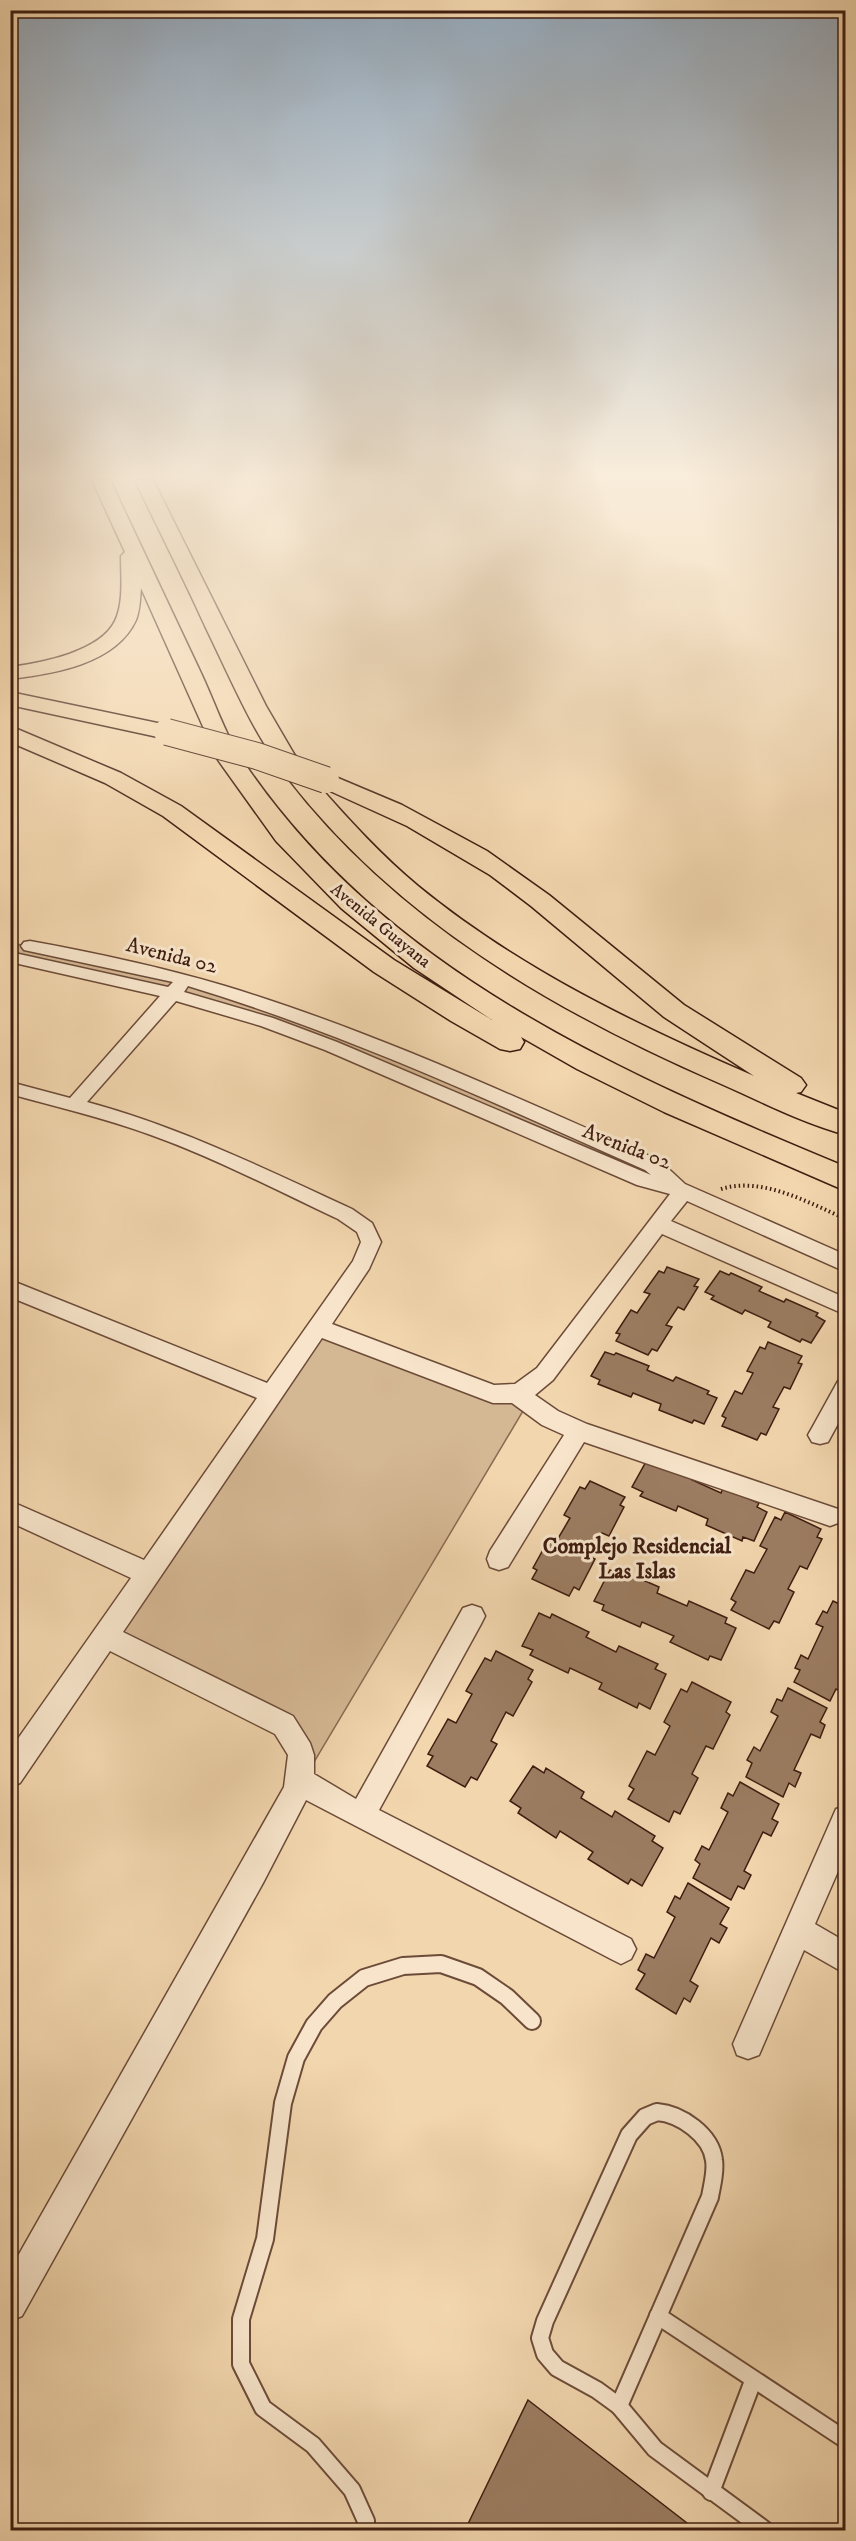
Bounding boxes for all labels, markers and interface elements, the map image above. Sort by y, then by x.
street label: Avenida Guayana [326,879,435,973]
street label: Avenida 02 [124,932,221,980]
street label: Avenida 02 [579,1118,675,1176]
district label: Complejo Residencial Las Islas [543,1533,732,1585]

